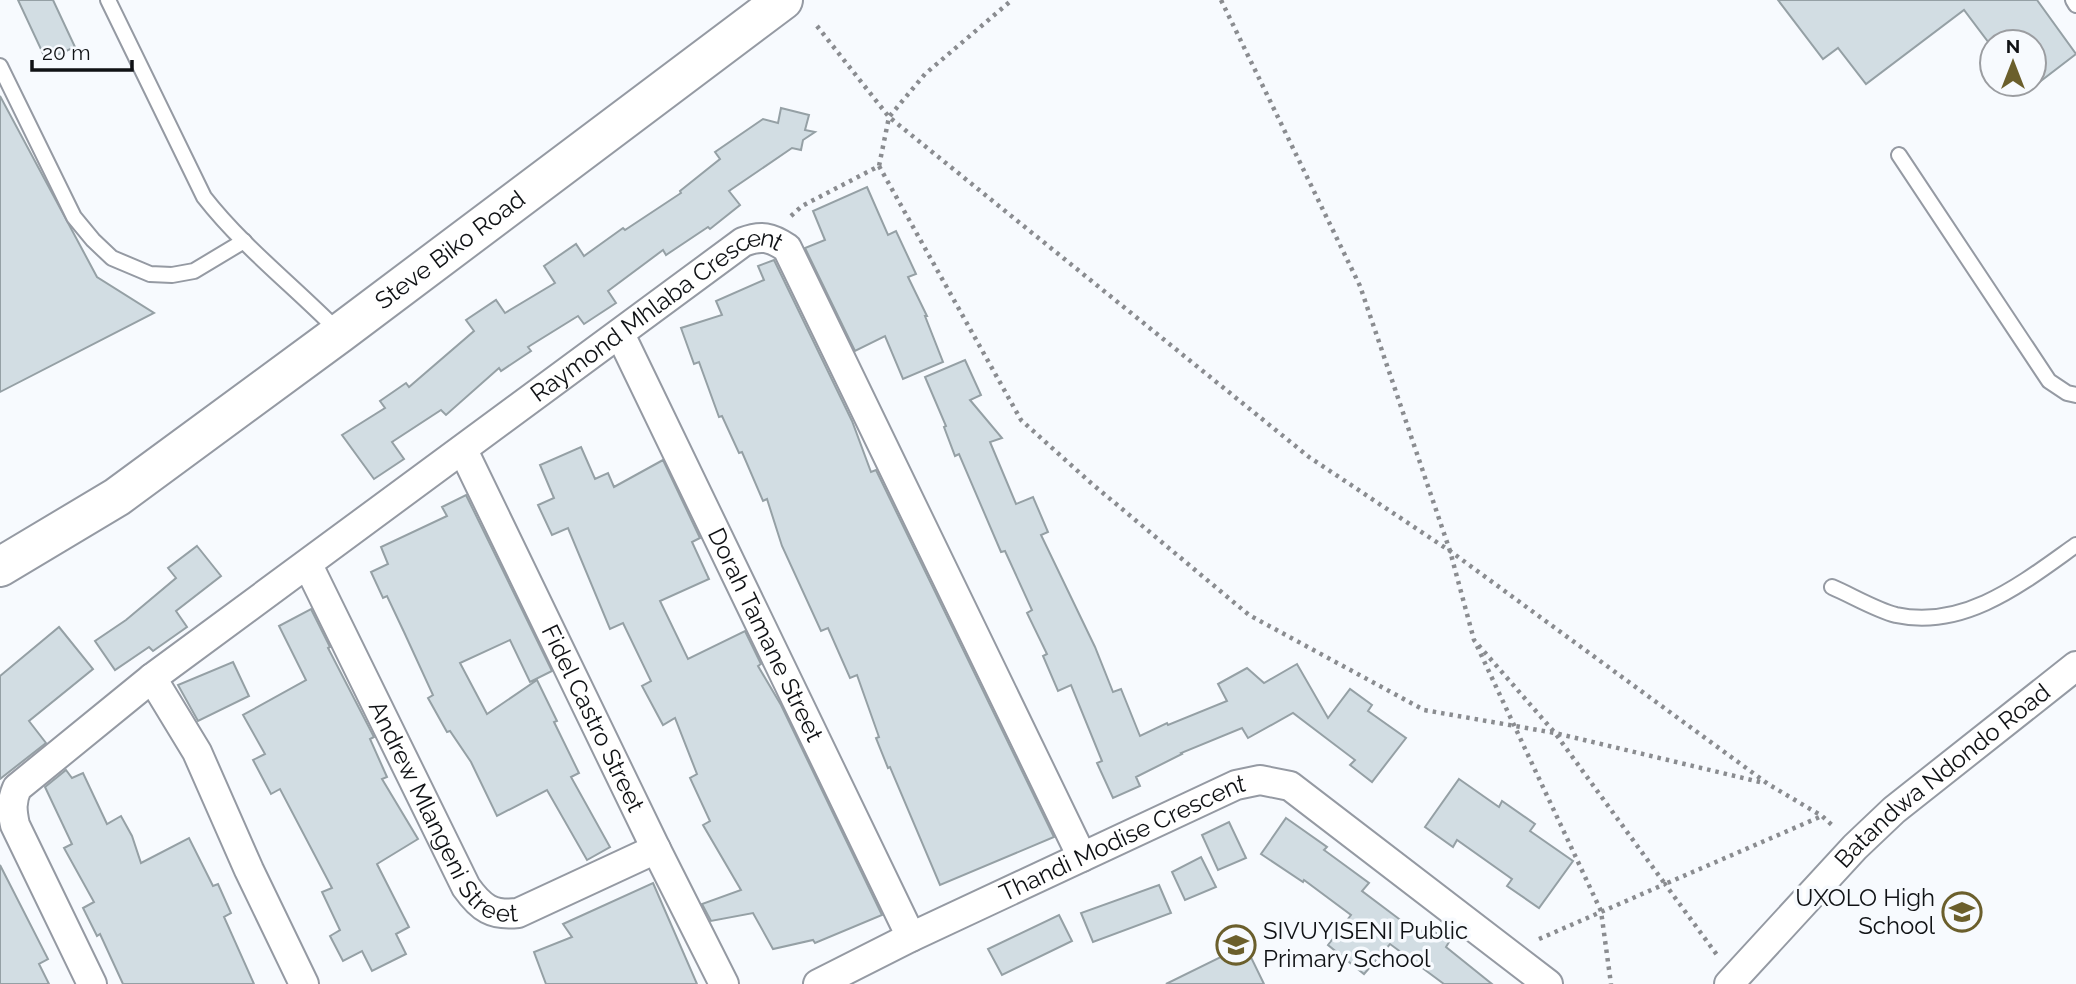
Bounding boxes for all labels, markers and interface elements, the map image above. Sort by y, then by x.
scale bar [32,28,131,72]
north arrow [1978,28,2048,98]
text: N [2006,35,2020,57]
text: 20 m [42,40,90,65]
street label: Steve Biko Road [369,184,530,315]
street label: Raymond Mhlaba Crescent [525,222,788,408]
street label: Dorah Tamane Street [702,523,829,746]
street label: Fidel Castro Street [536,620,651,816]
street label: Batandwa Ndondo Road [1828,677,2056,873]
street label: Andrew Mlangeni Street [363,696,519,928]
street label: Thandi Modise Crescent [995,768,1248,907]
place label: UXOLO High School [1795,883,1935,940]
school or university icon: UXOLO High School [1941,891,1983,933]
place label: SIVUYISENI Public Primary School [1263,916,1468,973]
school or university icon: SIVUYISENI Public Primary School [1215,924,1257,966]

